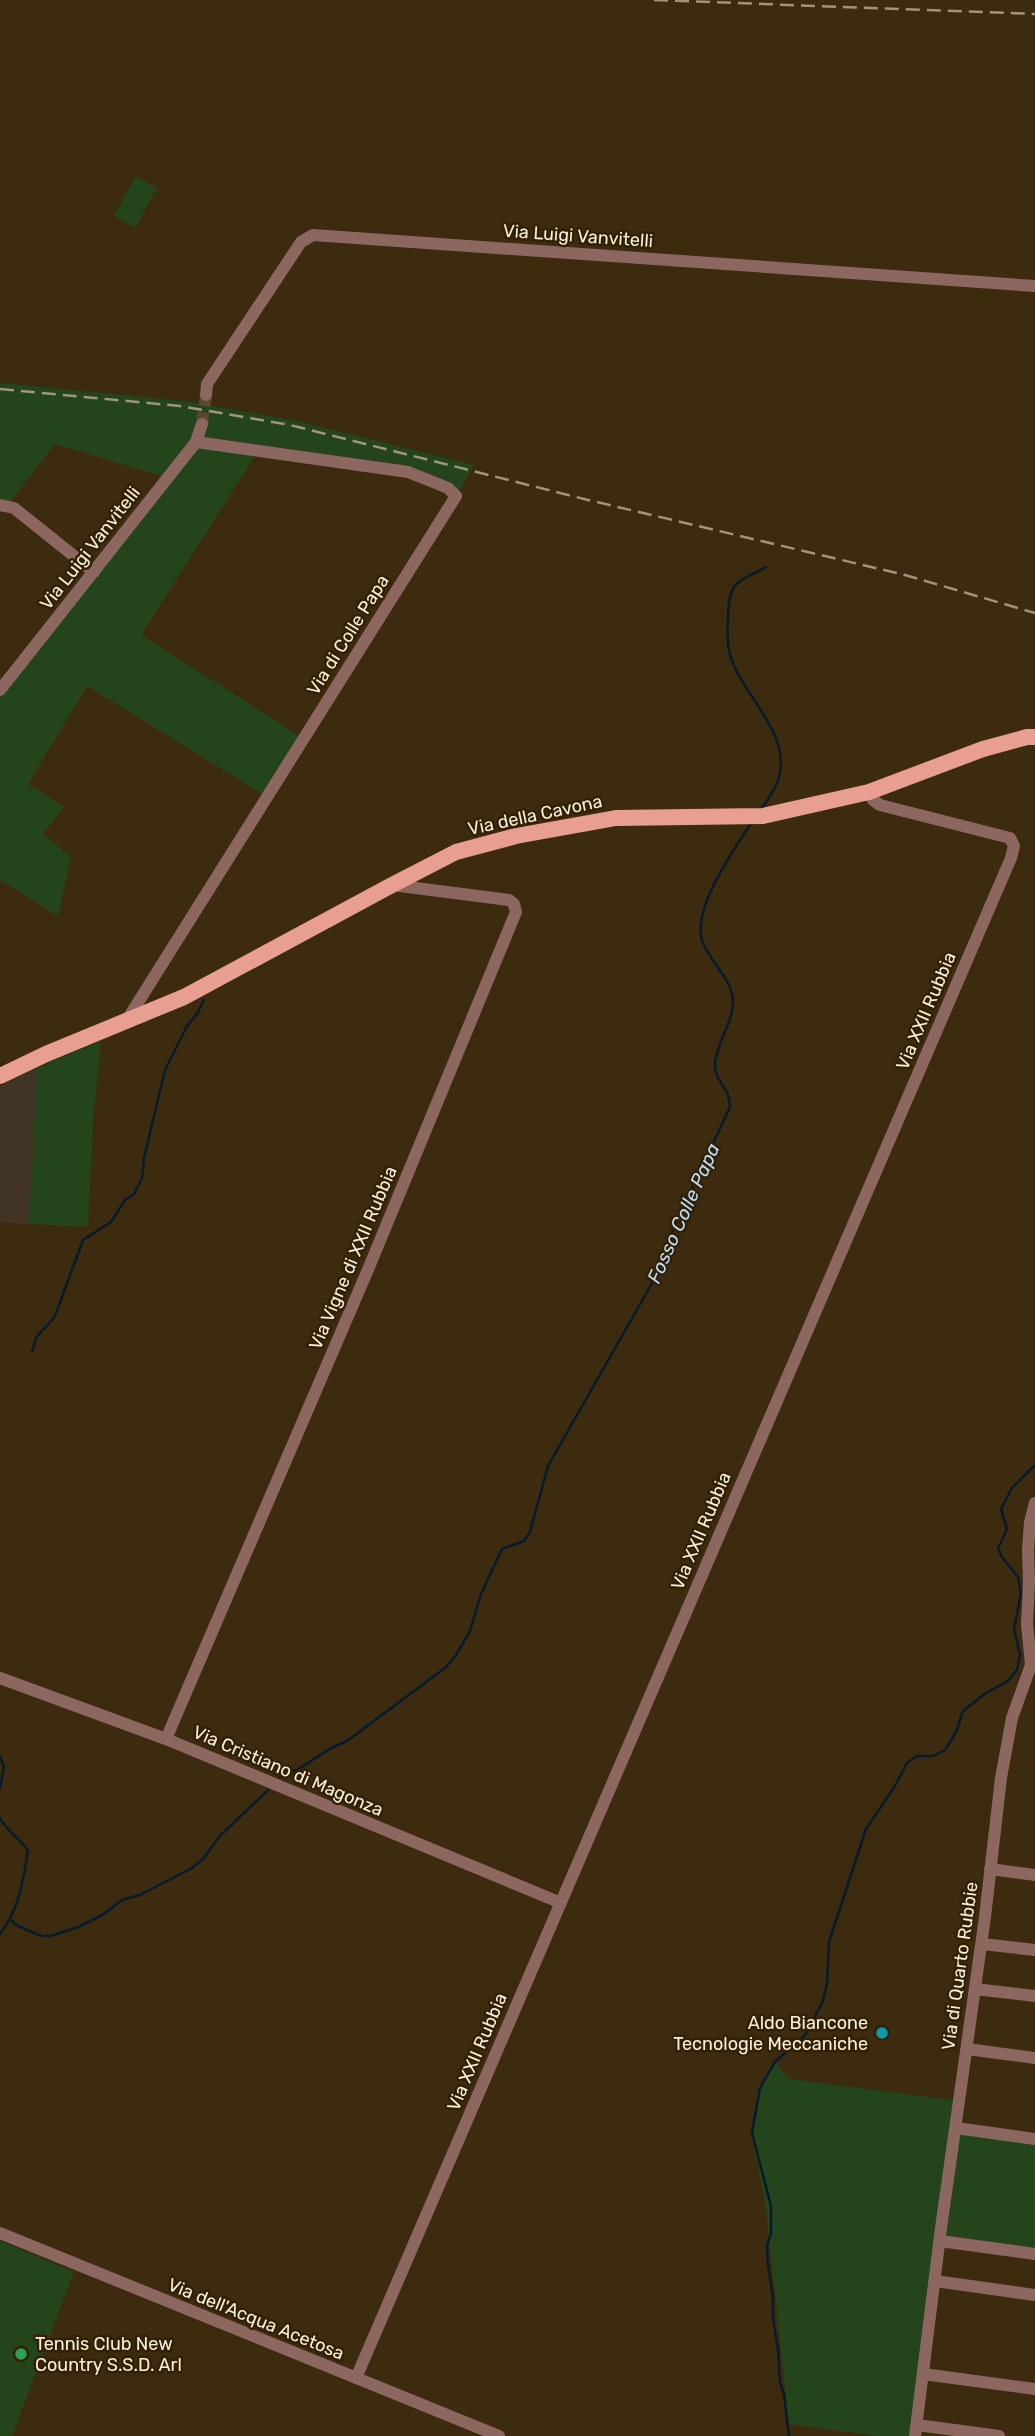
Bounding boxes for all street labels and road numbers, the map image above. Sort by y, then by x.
street label: Via Luigi Vanvitelli [502,220,654,252]
street label: Via Luigi Vanvitelli [35,482,145,614]
street label: Via di Colle Papa [302,571,394,699]
street label: Via della Cavona [466,790,604,840]
street label: Via XXII Rubbia [891,949,961,1073]
street label: Via Vigne di XXII Rubbia [304,1163,402,1353]
street label: Via XXII Rubbia [666,1469,736,1593]
street label: Via Cristiano di Magonza [190,1721,386,1821]
street label: Via di Quarto Rubbie [937,1880,983,2052]
street label: Via XXII Rubbia [442,1990,512,2114]
street label: Via dell'Acqua Acetosa [165,2274,347,2364]

